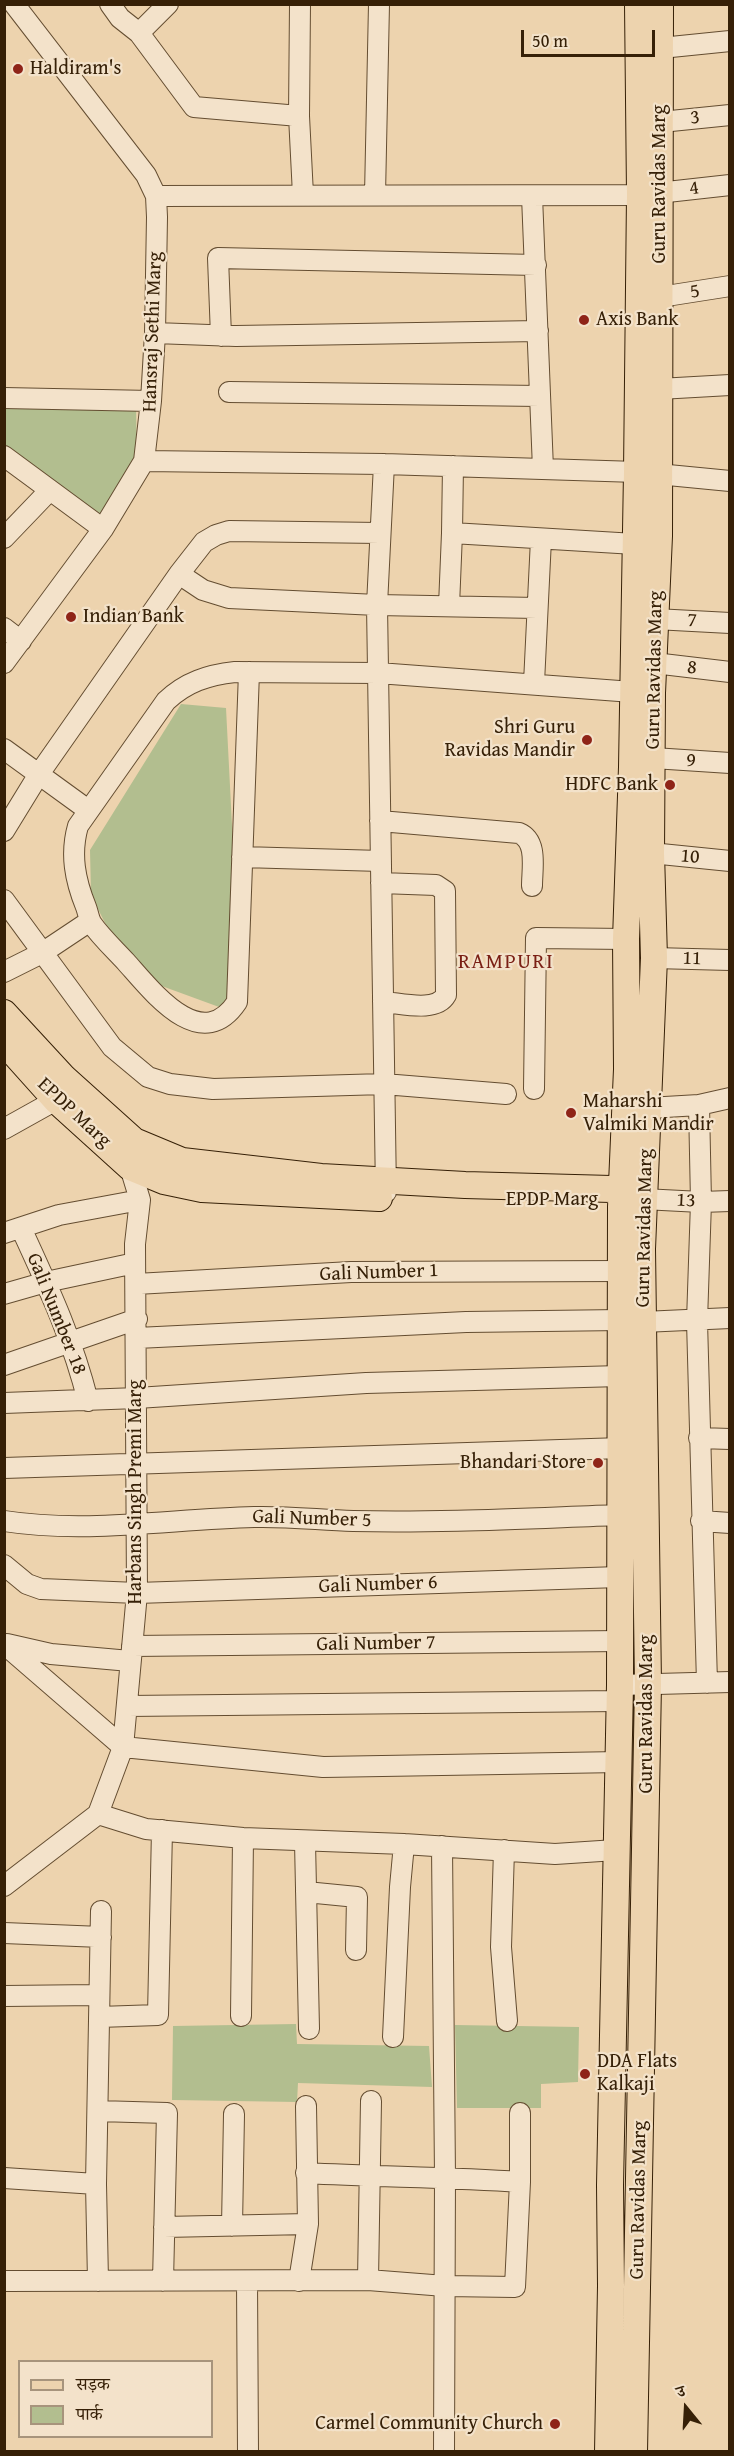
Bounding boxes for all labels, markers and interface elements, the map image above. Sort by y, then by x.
scale bar [524,18,658,56]
text: 50 m [532,27,568,54]
place label: Haldiram's [30,57,122,81]
marker: Haldiram's [11,62,25,76]
street label: Guru Ravidas Marg [648,105,672,263]
street label: 3 [689,106,701,130]
street label: 4 [688,176,700,202]
street label: Hansraj Sethi Marg [138,251,168,413]
street label: 5 [688,279,702,305]
place label: Axis Bank [596,308,678,332]
marker: Axis Bank [577,313,591,327]
street label: Guru Ravidas Marg [642,590,668,750]
place label: Indian Bank [83,605,184,629]
street label: 7 [687,609,697,633]
marker: Indian Bank [64,610,78,624]
street label: 8 [686,656,698,680]
place label: Shri Guru Ravidas Mandir [445,716,575,763]
marker: Shri Guru Ravidas Mandir [580,733,594,747]
street label: 9 [685,749,697,773]
place label: HDFC Bank [565,773,658,797]
marker: HDFC Bank [663,778,677,792]
street label: 10 [679,844,701,870]
street label: 11 [682,947,702,971]
district label: RAMPURI [458,950,554,976]
street label: EPDP Marg [32,1073,116,1153]
place label: Maharshi Valmiki Mandir [583,1090,714,1137]
marker: Maharshi Valmiki Mandir [564,1106,578,1120]
street label: Guru Ravidas Marg [632,1148,658,1308]
street label: EPDP Marg [506,1188,598,1212]
street label: 13 [676,1189,696,1213]
street label: Gali Number 18 [21,1250,91,1378]
street label: Gali Number 1 [319,1259,439,1287]
street label: Harbans Singh Premi Marg [124,1379,148,1605]
place label: Bhandari Store [460,1451,586,1475]
marker: Bhandari Store [591,1456,605,1470]
street label: Gali Number 5 [252,1505,372,1533]
street label: Gali Number 6 [318,1571,438,1599]
street label: Gali Number 7 [316,1631,436,1657]
street label: Guru Ravidas Marg [635,1635,659,1793]
place label: DDA Flats Kalkaji [597,2050,677,2097]
marker: DDA Flats Kalkaji [578,2067,592,2081]
street label: Guru Ravidas Marg [626,2120,652,2280]
legend [18,2360,213,2438]
text: सड़क [76,2370,110,2397]
north arrow [656,2378,716,2438]
text: उ [673,2378,688,2404]
text: पार्क [76,2400,103,2427]
place label: Carmel Community Church [315,2412,543,2436]
marker: Carmel Community Church [548,2417,562,2431]

